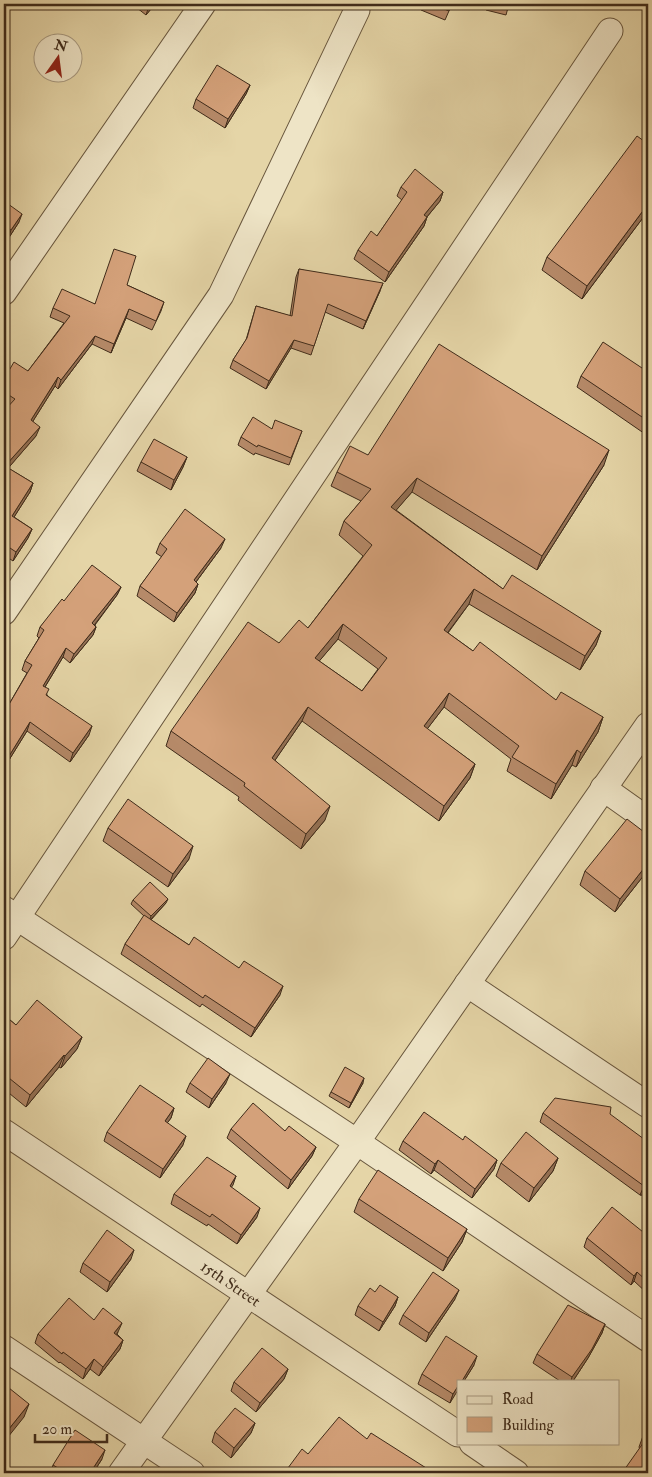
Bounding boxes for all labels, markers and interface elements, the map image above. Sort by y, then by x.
north arrow [32,32,82,82]
text: N [52,36,70,56]
street label: 15th Street [197,1256,264,1311]
legend [457,1380,620,1444]
text: Road [502,1390,534,1409]
scale bar [35,1412,108,1444]
text: Building [502,1416,554,1435]
text: 20 m [42,1420,72,1439]

